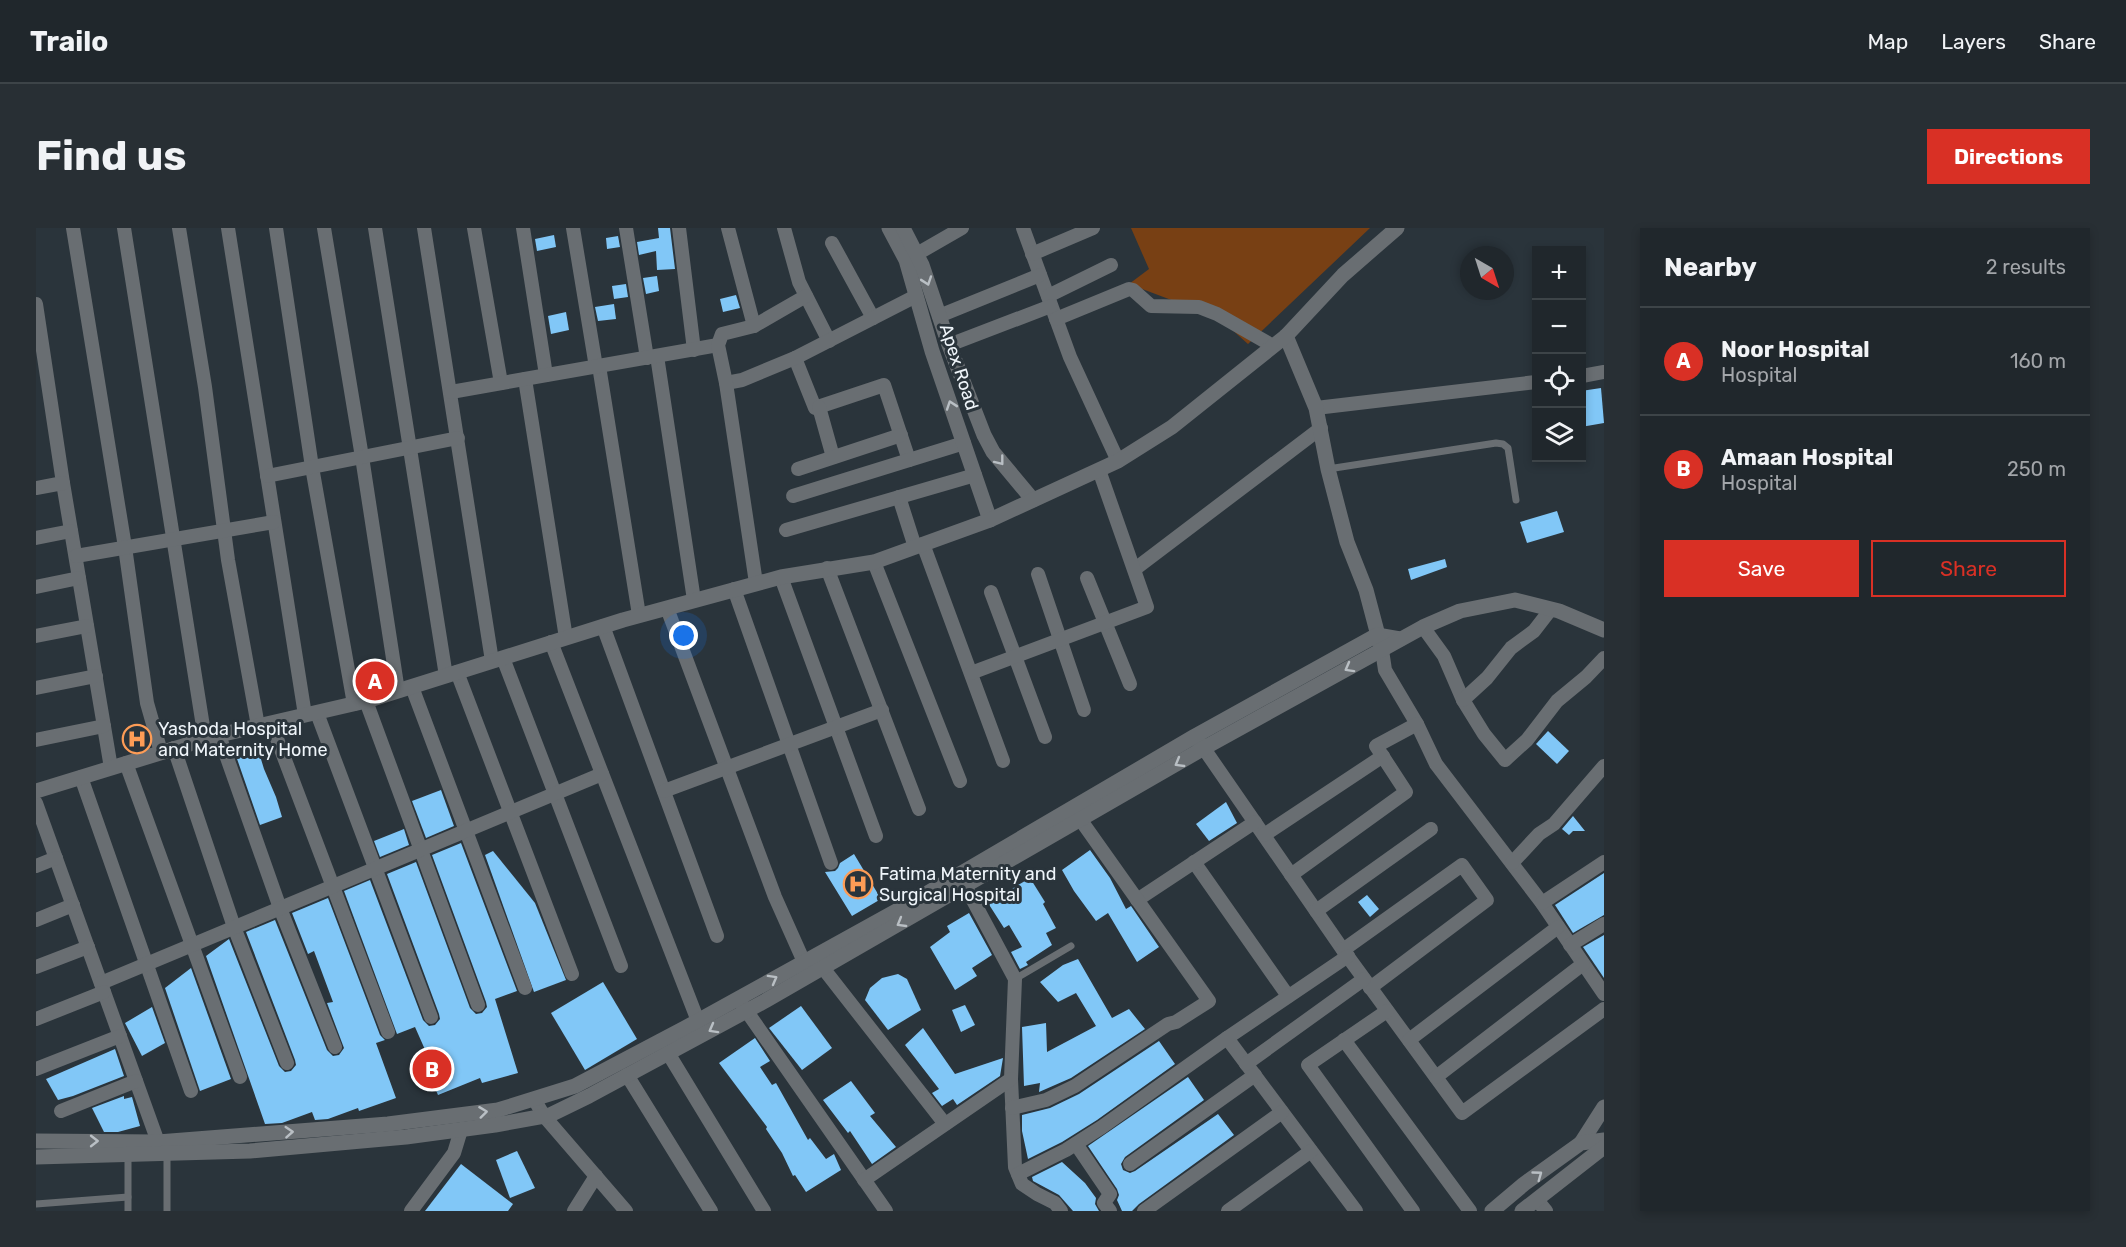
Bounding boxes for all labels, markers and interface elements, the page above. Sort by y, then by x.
text: Trailo [30,25,108,58]
text: Map [1867,29,1908,54]
text: Layers [1941,29,2006,54]
text: Share [2039,29,2096,54]
button: Directions [1927,129,2090,184]
text: Find us [36,131,187,181]
north arrow [1460,246,1514,300]
map controls [1532,246,1586,462]
button: + [1532,246,1586,300]
text: Nearby [1664,252,1757,283]
text: 2 results [1986,255,2066,279]
one-way arrow [920,275,933,286]
button: − [1532,300,1586,354]
street label: Apex Road [935,321,983,413]
text: Noor Hospital [1721,336,1870,363]
text: A [1676,349,1691,373]
text: 160 m [2010,349,2066,373]
button: locate [1532,354,1586,408]
text: Hospital [1721,363,1797,387]
one-way arrow [945,400,958,411]
button: layers [1532,408,1586,462]
text: Amaan Hospital [1721,444,1893,471]
one-way arrow [993,455,1004,466]
text: B [1676,457,1691,481]
text: 250 m [2007,457,2066,481]
text: Hospital [1721,471,1797,495]
button: Save [1664,540,1859,597]
button: Share [1871,540,2066,597]
your location [669,621,698,650]
pin: A [356,658,394,704]
one-way arrow [1345,661,1356,672]
place label: Yashoda Hospital and Maternity Home [158,718,328,761]
hospital icon: Yashoda Hospital and Maternity Home [121,723,153,755]
one-way arrow [1175,755,1185,767]
place label: Fatima Maternity and Surgical Hospital [879,863,1056,906]
hospital icon: Fatima Maternity and Surgical Hospital [842,868,874,900]
one-way arrow [897,916,907,927]
one-way arrow [767,975,777,986]
one-way arrow [708,1022,719,1033]
pin: B [412,1046,452,1092]
one-way arrow [479,1107,488,1119]
one-way arrow [285,1126,294,1139]
one-way arrow [90,1135,99,1147]
one-way arrow [1531,1171,1542,1182]

